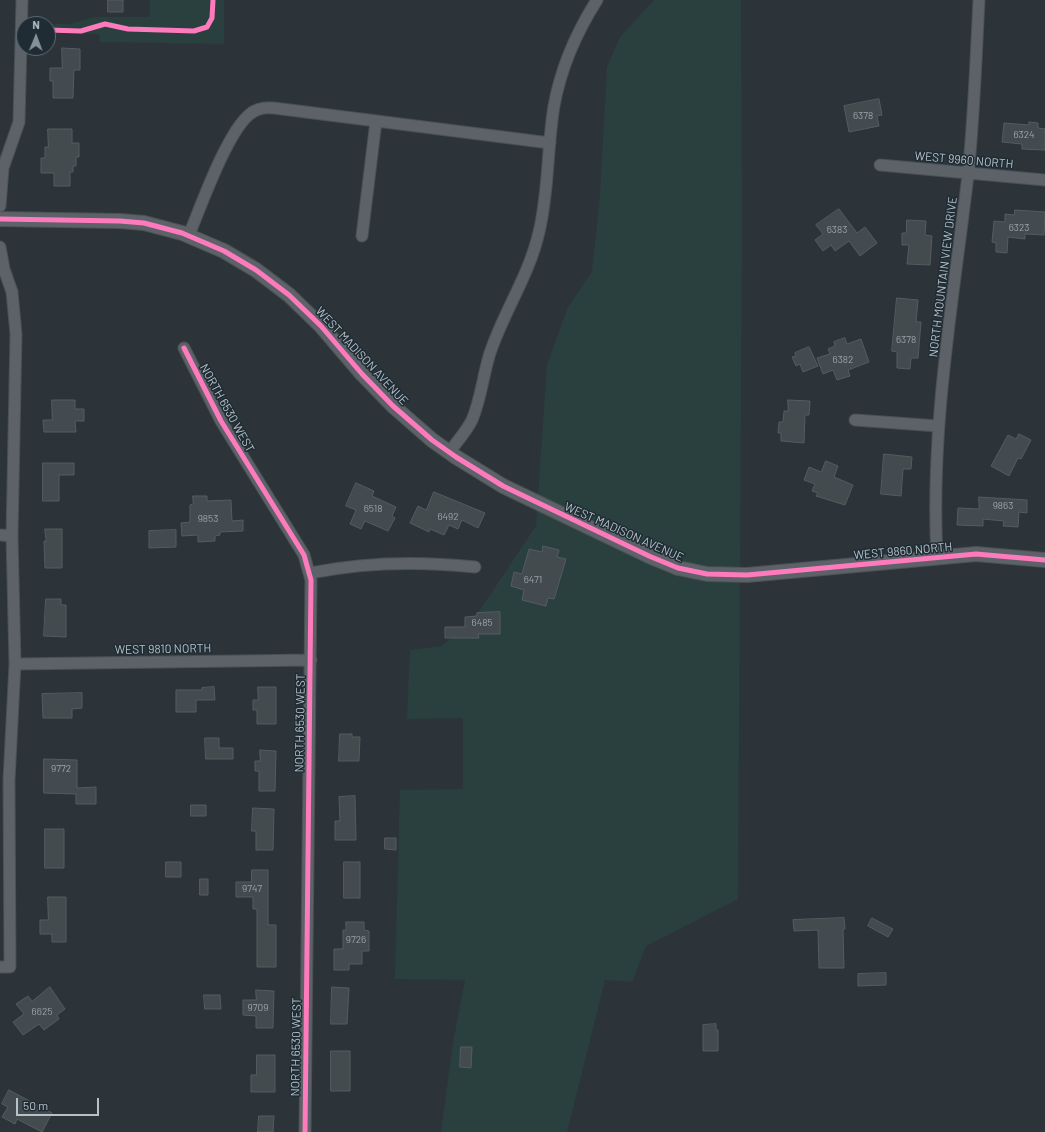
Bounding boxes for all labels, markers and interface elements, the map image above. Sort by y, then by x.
north arrow [16,16,56,56]
text: N [32,18,40,31]
house number: 6378 [853,110,873,122]
house number: 6324 [1013,129,1035,141]
street label: WEST 9960 NORTH [914,149,1014,171]
street label: NORTH MOUNTAIN VIEW DRIVE [926,196,960,358]
house number: 6323 [1009,222,1029,234]
house number: 6383 [827,224,847,236]
street label: WEST MADISON AVENUE [313,304,411,408]
house number: 6378 [896,334,916,346]
house number: 6382 [833,354,853,366]
street label: NORTH 6530 WEST [197,361,257,455]
street label: WEST MADISON AVENUE [562,499,686,565]
house number: 9863 [993,500,1013,512]
house number: 6518 [364,503,382,515]
house number: 6492 [437,511,459,523]
house number: 9853 [198,513,218,525]
street label: WEST 9860 NORTH [853,540,953,562]
house number: 6471 [524,574,542,586]
house number: 6485 [471,617,493,629]
street label: WEST 9810 NORTH [115,641,211,657]
street label: NORTH 6530 WEST [292,673,308,773]
house number: 9772 [51,763,71,775]
house number: 9747 [242,883,262,895]
house number: 9726 [346,934,366,946]
street label: NORTH 6530 WEST [288,997,304,1097]
house number: 9709 [248,1002,268,1014]
house number: 6625 [32,1006,52,1018]
scale bar [18,1090,101,1116]
text: 50 m [23,1098,48,1112]

